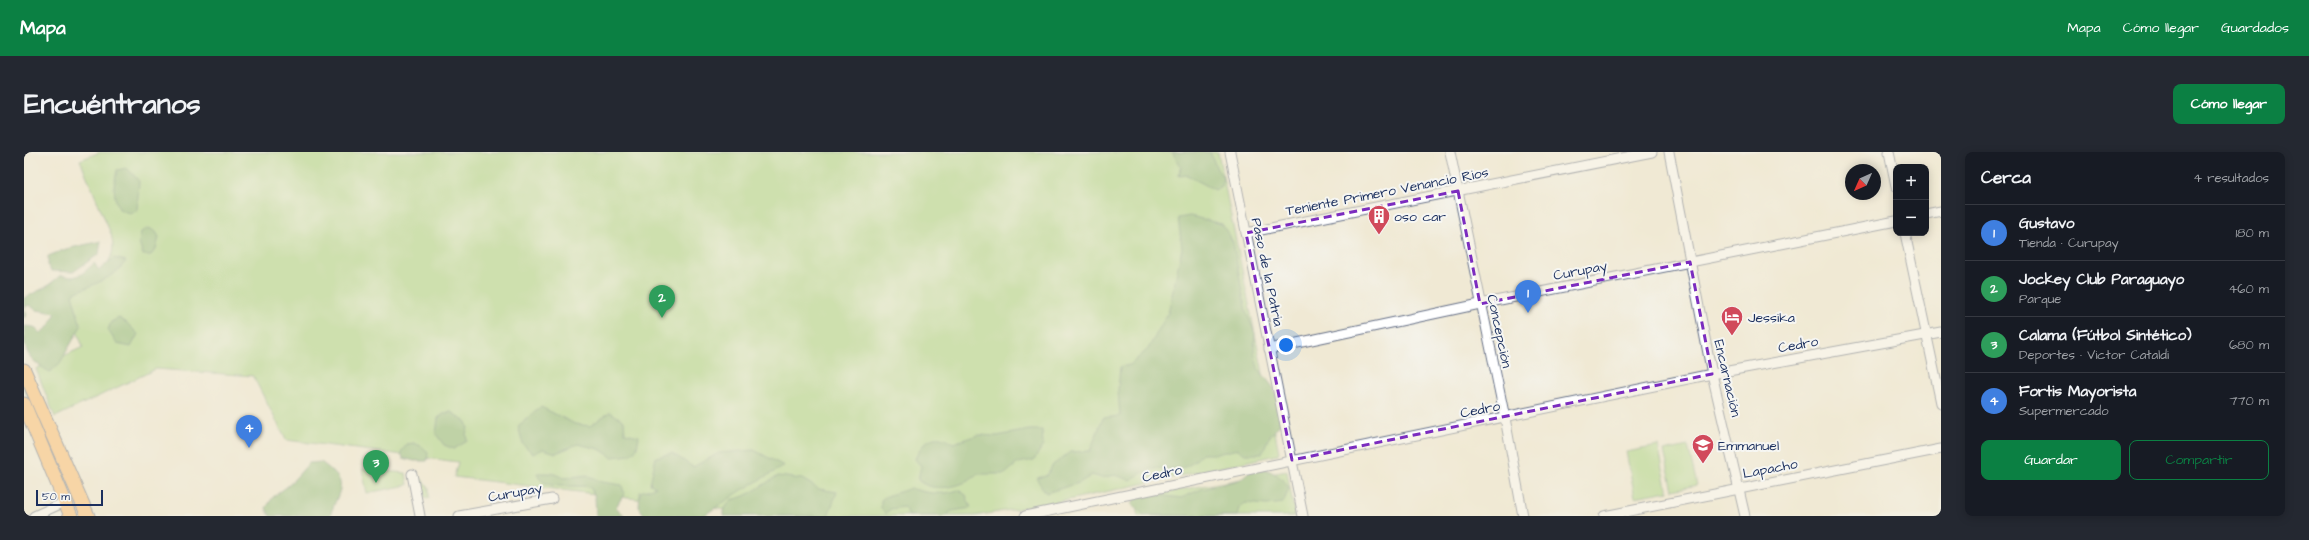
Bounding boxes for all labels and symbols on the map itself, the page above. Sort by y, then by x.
street label: Teniente Primero Venancio Rios [1284,162,1490,221]
north arrow [1845,164,1881,200]
building icon: oso car [1366,203,1392,236]
place label: oso car [1394,207,1446,227]
street label: Paso de la Patria [1246,216,1288,328]
street label: Curupay [1552,256,1609,286]
pin: 1 [1515,280,1541,313]
pin: 2 [649,285,675,318]
street label: Concepción [1481,293,1517,370]
hotel icon: Jessika [1719,304,1745,337]
place label: Jessika [1748,308,1795,328]
street label: Cedro [1777,332,1820,358]
your location [1276,335,1296,355]
street label: Encarnación [1708,338,1746,419]
street label: Cedro [1459,396,1502,424]
pin: 4 [236,415,262,448]
school or university icon: Emmanuel [1690,432,1716,465]
place label: Emmanuel [1718,436,1779,456]
pin: 3 [363,450,389,483]
street label: Lapacho [1741,454,1799,484]
street label: Cedro [1140,460,1184,488]
street label: Curupay [487,478,544,508]
scale bar [36,488,103,507]

